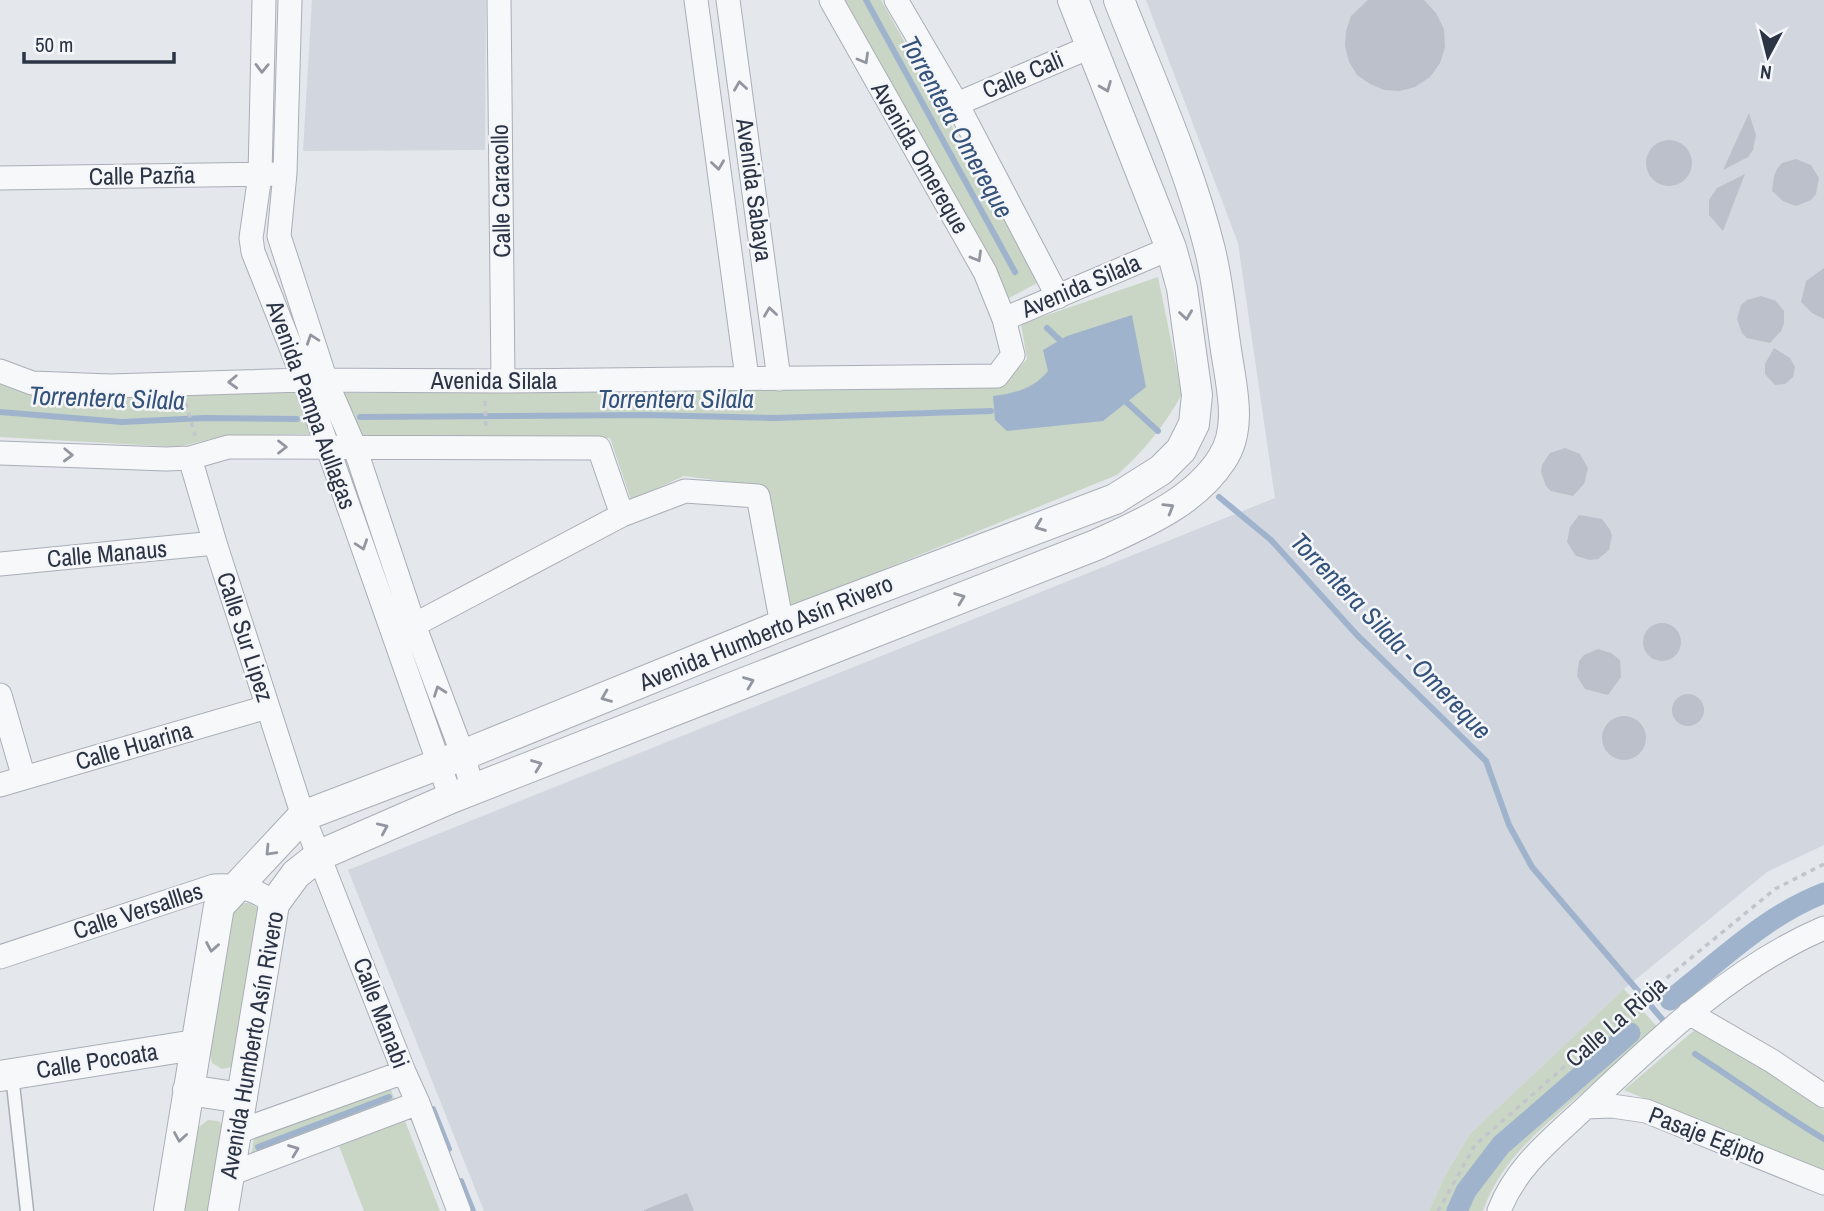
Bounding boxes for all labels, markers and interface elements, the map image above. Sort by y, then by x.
scale bar [24,21,175,65]
north arrow [1733,21,1803,91]
water label: Torrentera Omereque [893,29,1022,224]
text: 50 m [35,30,73,59]
street label: Calle Cali [977,43,1068,105]
one-way arrow [856,52,869,65]
text: N [1759,59,1773,86]
one-way arrow [255,63,270,74]
street label: Avenida Omereque [864,75,977,239]
one-way arrow [732,80,747,92]
one-way arrow [1097,80,1111,92]
street label: Avenida Sabaya [729,115,781,263]
street label: Calle Caracollo [483,124,517,258]
street label: Calle Pazña [89,158,195,192]
one-way arrow [711,159,726,171]
street label: Avenida Silala [1015,246,1145,325]
one-way arrow [968,250,981,263]
street label: Avenida Pampa Aullagas [259,295,365,513]
one-way arrow [762,306,777,317]
one-way arrow [1178,309,1193,321]
one-way arrow [306,333,320,346]
street label: Avenida Silala [430,364,557,396]
one-way arrow [227,375,238,390]
water label: Torrentera Silala [29,377,186,418]
water label: Torrentera Silala [598,381,754,416]
one-way arrow [276,439,287,454]
one-way arrow [63,448,74,463]
one-way arrow [1161,503,1174,516]
one-way arrow [1035,518,1047,532]
water label: Torrentera Silala - Omereque [1283,524,1500,747]
street label: Calle Manaus [46,532,168,574]
one-way arrow [354,538,368,550]
street label: Avenida Humberto Asín Rivero [633,566,897,698]
street label: Calle Sur Lipez [210,568,282,706]
one-way arrow [954,593,966,607]
one-way arrow [742,676,754,690]
one-way arrow [433,685,447,698]
one-way arrow [600,688,612,702]
street label: Calle Huarina [71,713,196,777]
one-way arrow [530,759,542,773]
one-way arrow [376,822,388,836]
one-way arrow [265,842,278,855]
street label: Calle Versallles [69,874,207,946]
street label: Avenida Humberto Asín Rivero [212,909,290,1182]
one-way arrow [205,941,220,953]
street label: Calle Manabi [346,953,418,1073]
street label: Calle La Rioja [1558,969,1673,1074]
street label: Calle Pocoata [34,1035,160,1085]
street label: Pasaje Egipto [1644,1098,1770,1172]
one-way arrow [173,1131,188,1143]
one-way arrow [287,1144,299,1158]

